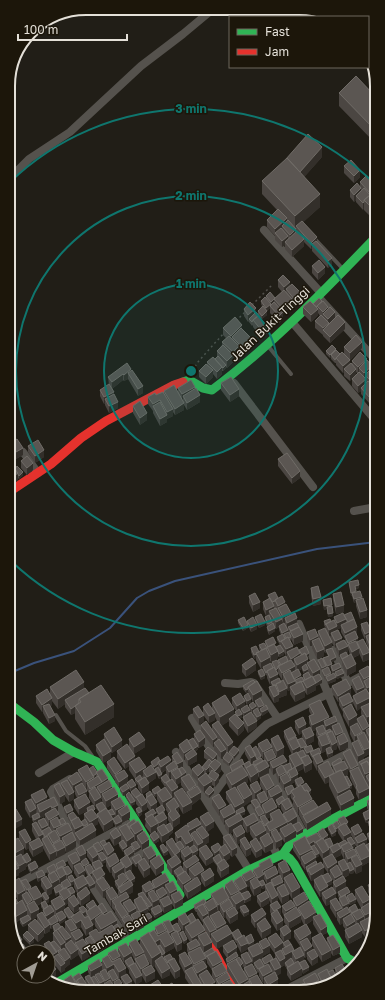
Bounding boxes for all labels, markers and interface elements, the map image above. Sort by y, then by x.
scale bar [18,16,127,42]
legend [229,16,369,68]
text: 100 m [24,22,58,37]
text: Fast [265,24,290,39]
text: Jam [265,44,289,59]
text: 3 min [175,101,207,116]
text: 2 min [175,188,207,203]
text: 1 min [176,276,206,291]
street label: Jalan Bukit Tinggi [227,283,313,364]
centre of rings [184,364,198,378]
street label: Tambak Sari [82,911,150,959]
north arrow [16,944,56,984]
text: N [35,948,50,964]

